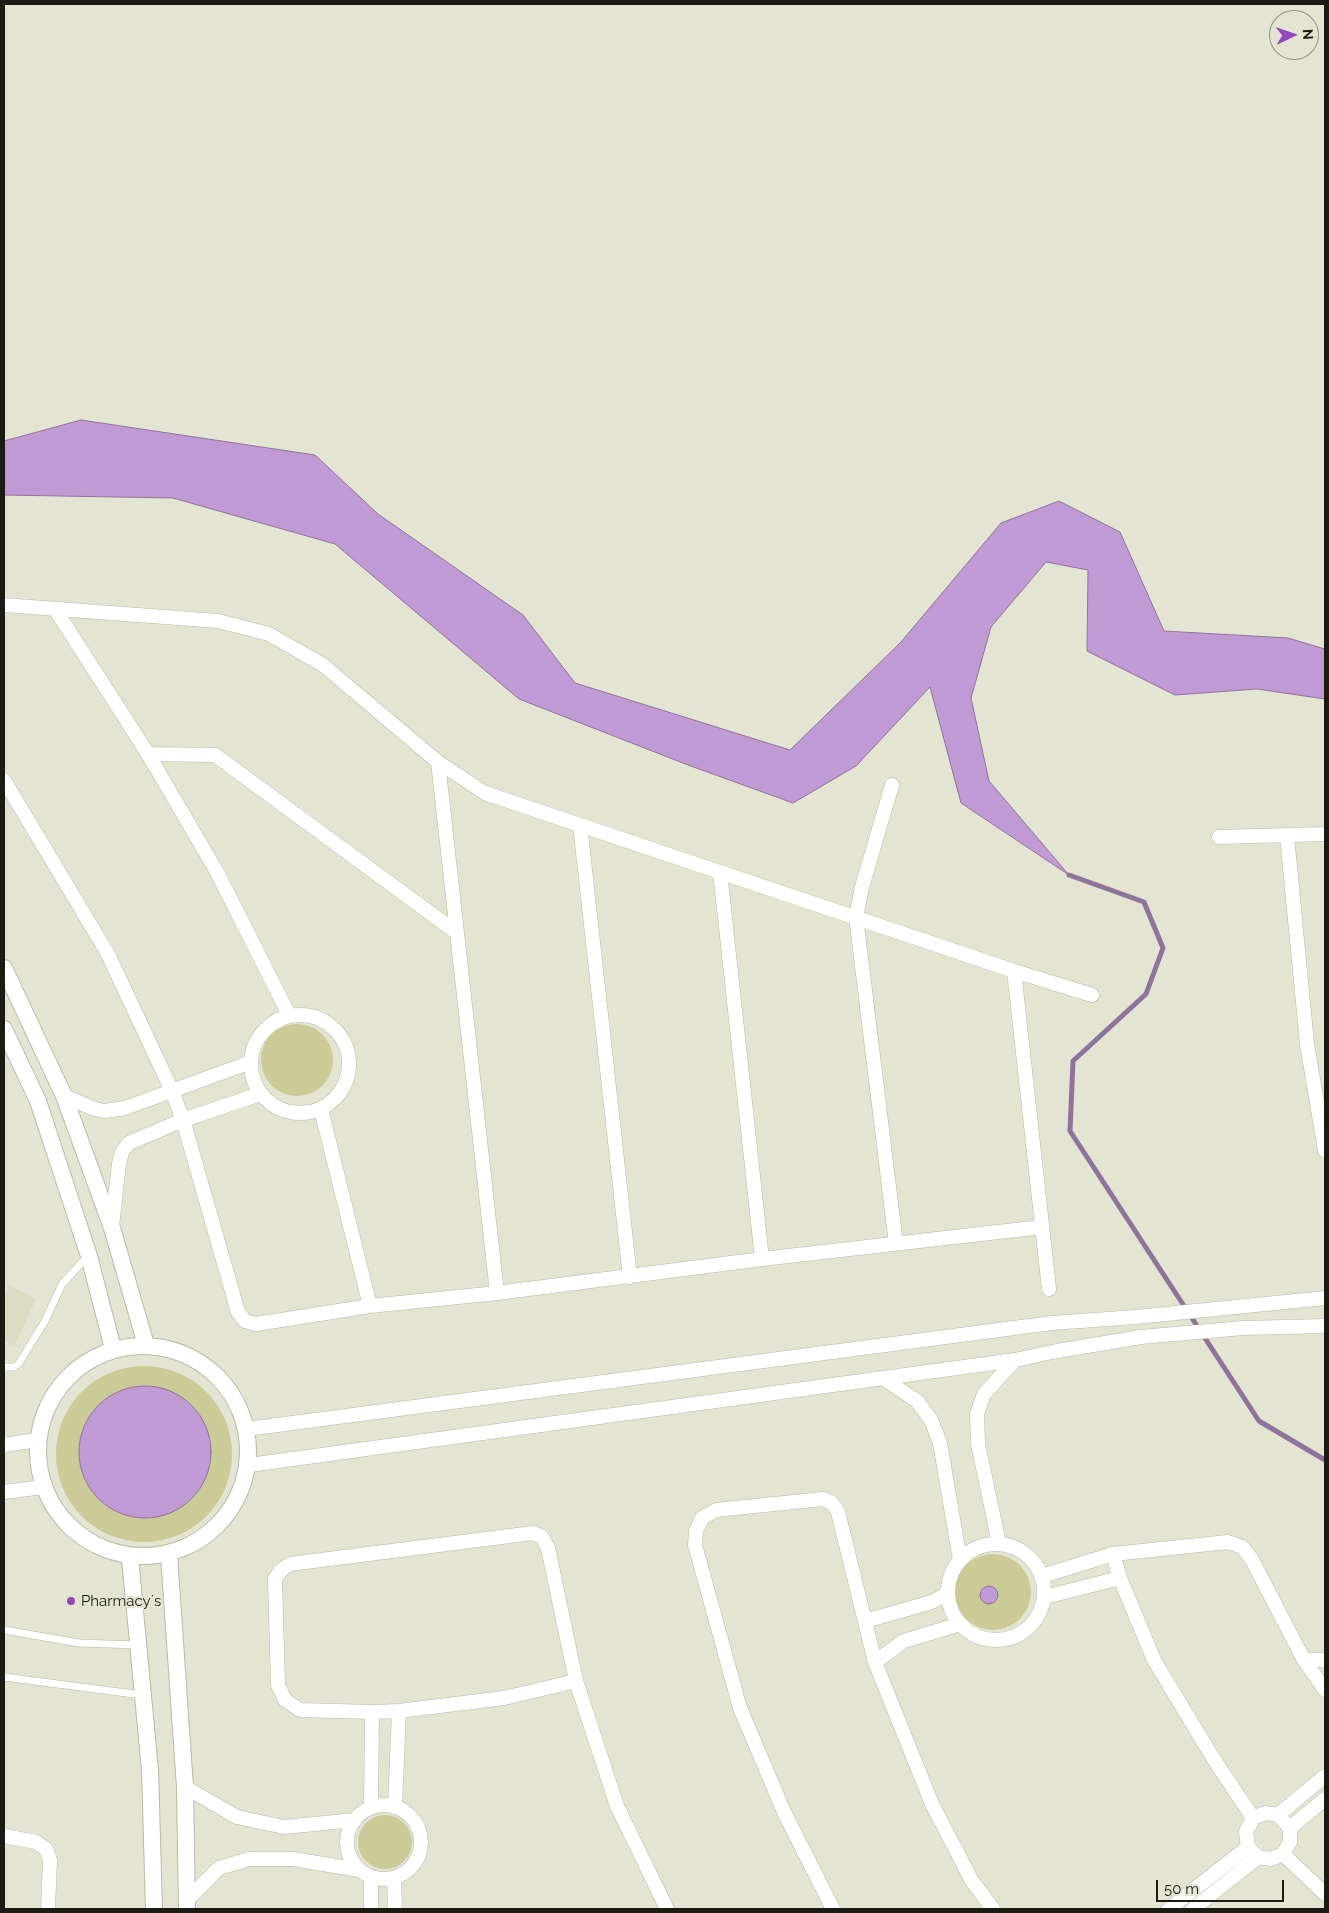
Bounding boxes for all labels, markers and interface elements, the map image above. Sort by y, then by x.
north arrow [1269,10,1319,60]
text: N [1300,29,1316,40]
place label: Pharmacy´s [81,1592,161,1610]
marker: Pharmacy´s [65,1595,77,1607]
scale bar [1159,1870,1286,1902]
text: 50 m [1164,1880,1199,1898]

